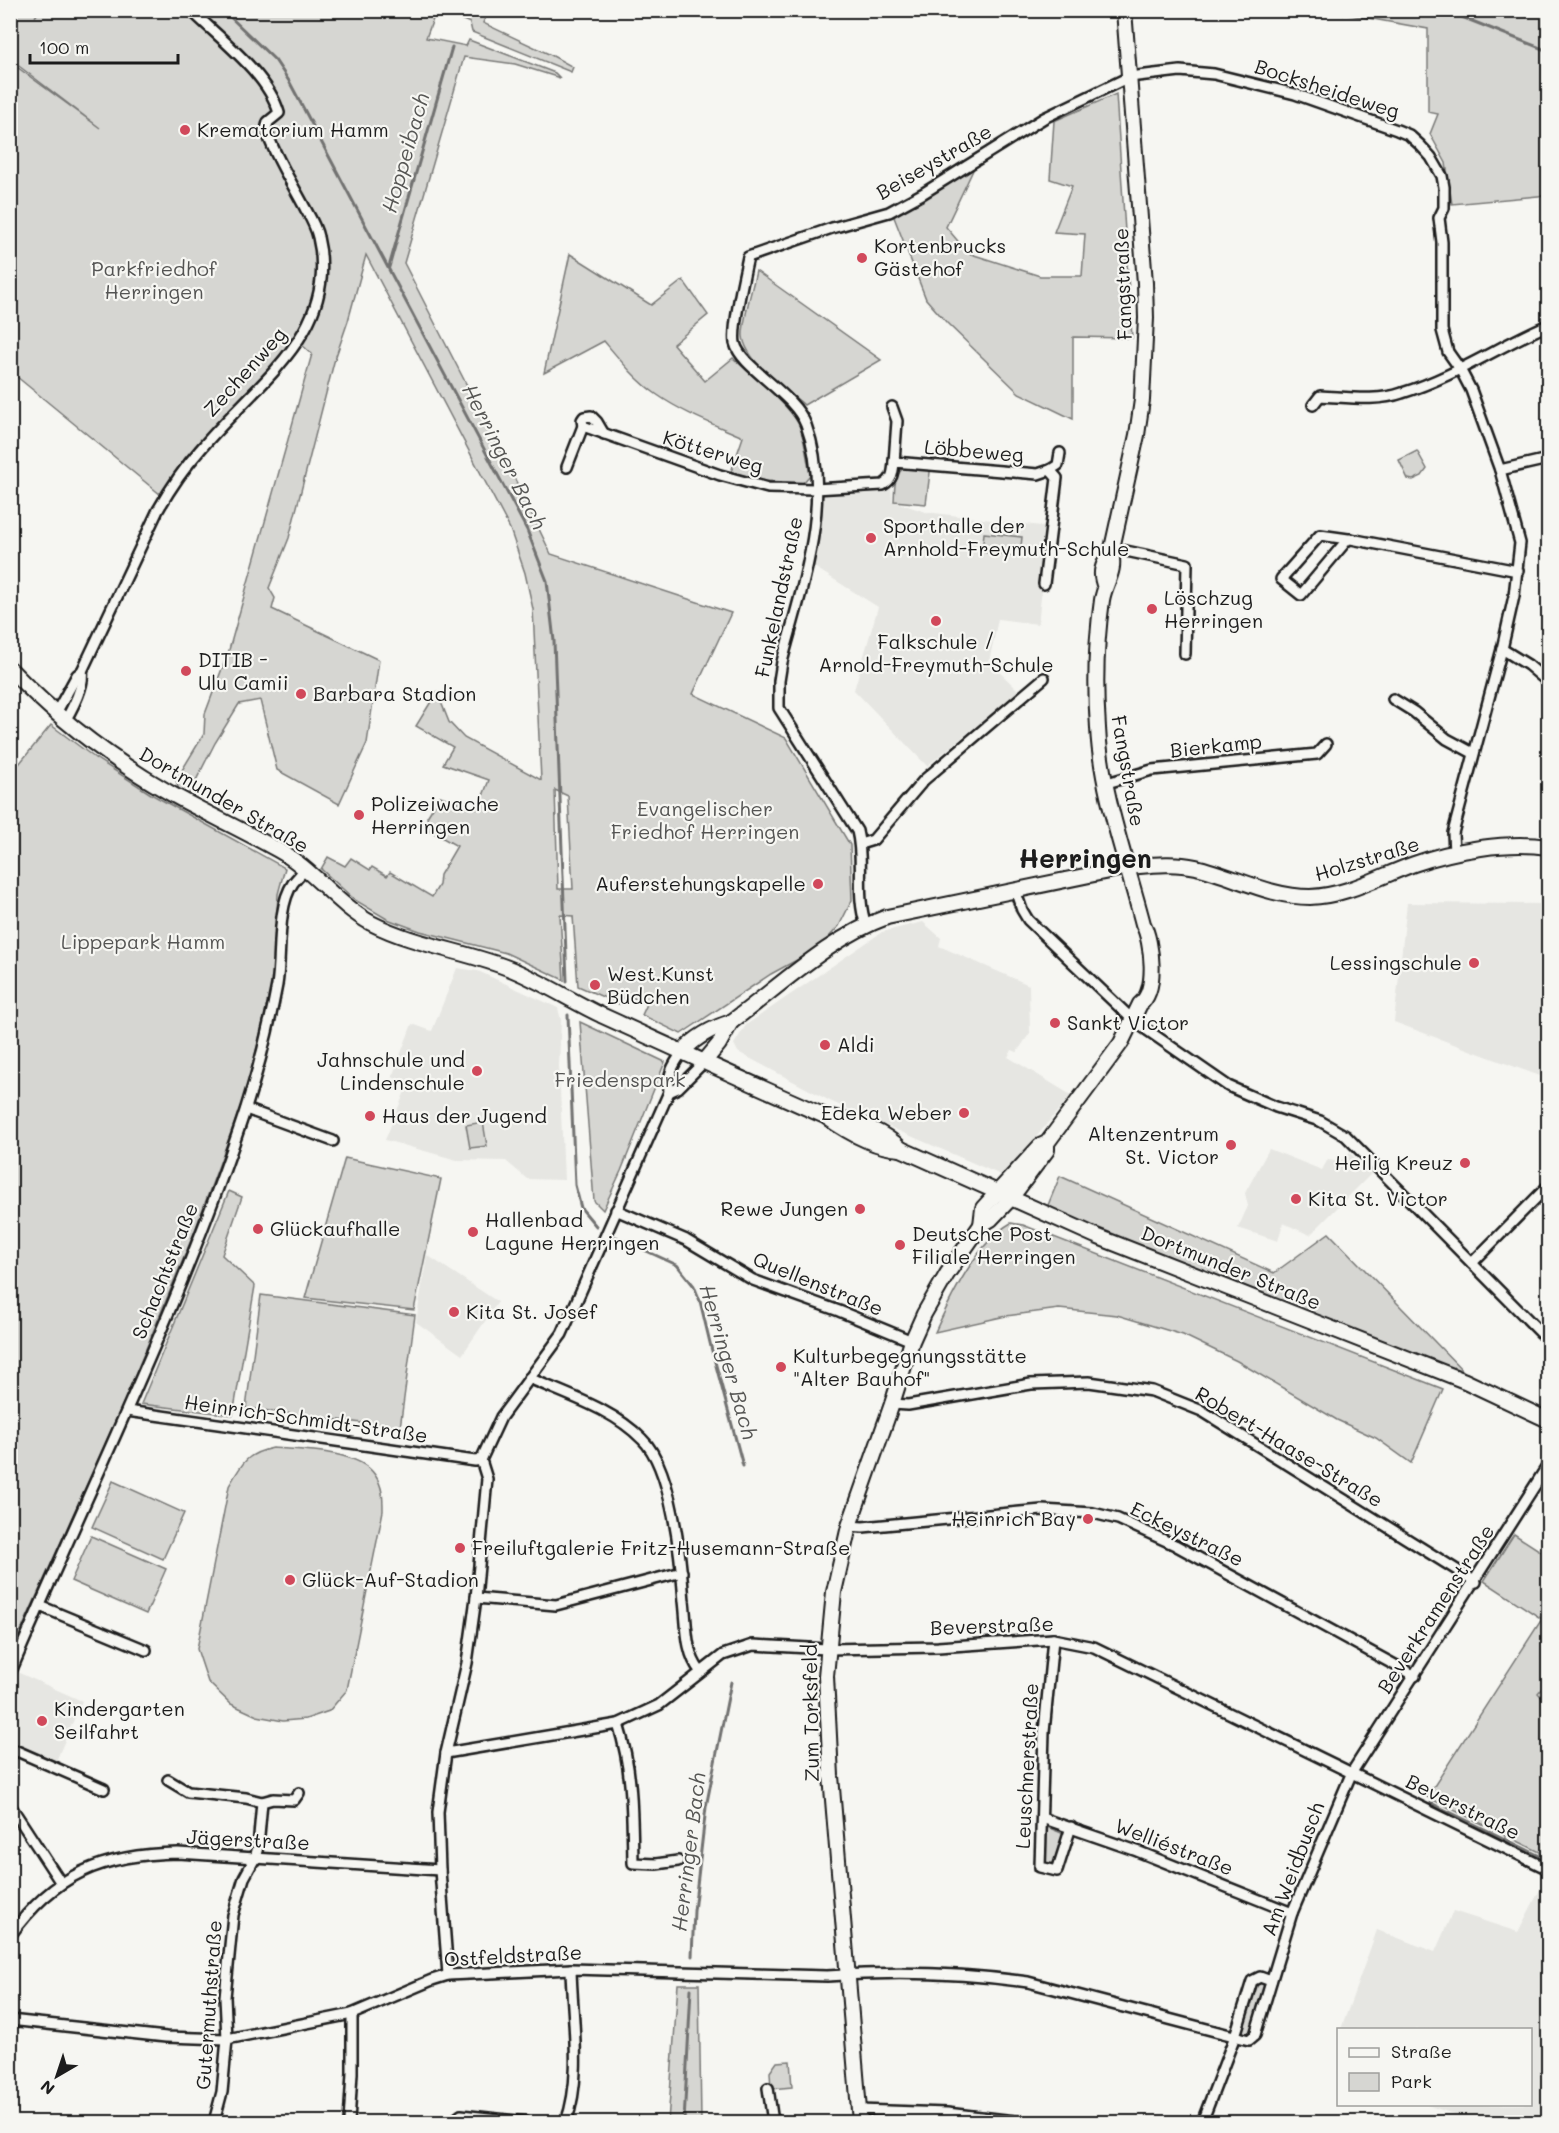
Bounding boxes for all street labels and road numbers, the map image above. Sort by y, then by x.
street label: Bocksheideweg [1252,52,1403,124]
street label: Beiseystraße [871,117,996,205]
street label: Fangstraße [1107,227,1137,341]
street label: Zechenweg [197,321,291,422]
street label: Kötterweg [660,423,767,479]
street label: Löbbeweg [923,433,1025,467]
street label: Funkelandstraße [748,514,808,679]
street label: Fangstraße [1106,713,1152,828]
street label: Bierkamp [1169,727,1263,763]
street label: Dortmunder Straße [135,740,314,858]
street label: Holzstraße [1311,830,1422,886]
street label: Schachtstraße [125,1199,203,1343]
street label: Dortmunder Straße [1138,1219,1325,1315]
street label: Quellenstraße [749,1245,887,1321]
street label: Robert-Haase-Straße [1191,1380,1388,1513]
street label: Heinrich-Schmidt-Straße [183,1388,429,1448]
street label: Eckeystraße [1127,1495,1248,1572]
street label: Beverkramenstraße [1371,1519,1500,1698]
street label: Beverstraße [930,1610,1054,1640]
street label: Zum Torksfeld [796,1644,824,1782]
street label: Leuschnerstraße [1009,1682,1043,1850]
street label: Beverstraße [1402,1767,1525,1845]
street label: Am Weidbusch [1255,1798,1330,1939]
street label: Welliéstraße [1111,1812,1237,1881]
street label: Jägerstraße [186,1823,310,1855]
street label: Gutermuthstraße [189,1919,227,2091]
street label: Ostfeldstraße [443,1938,583,1972]

